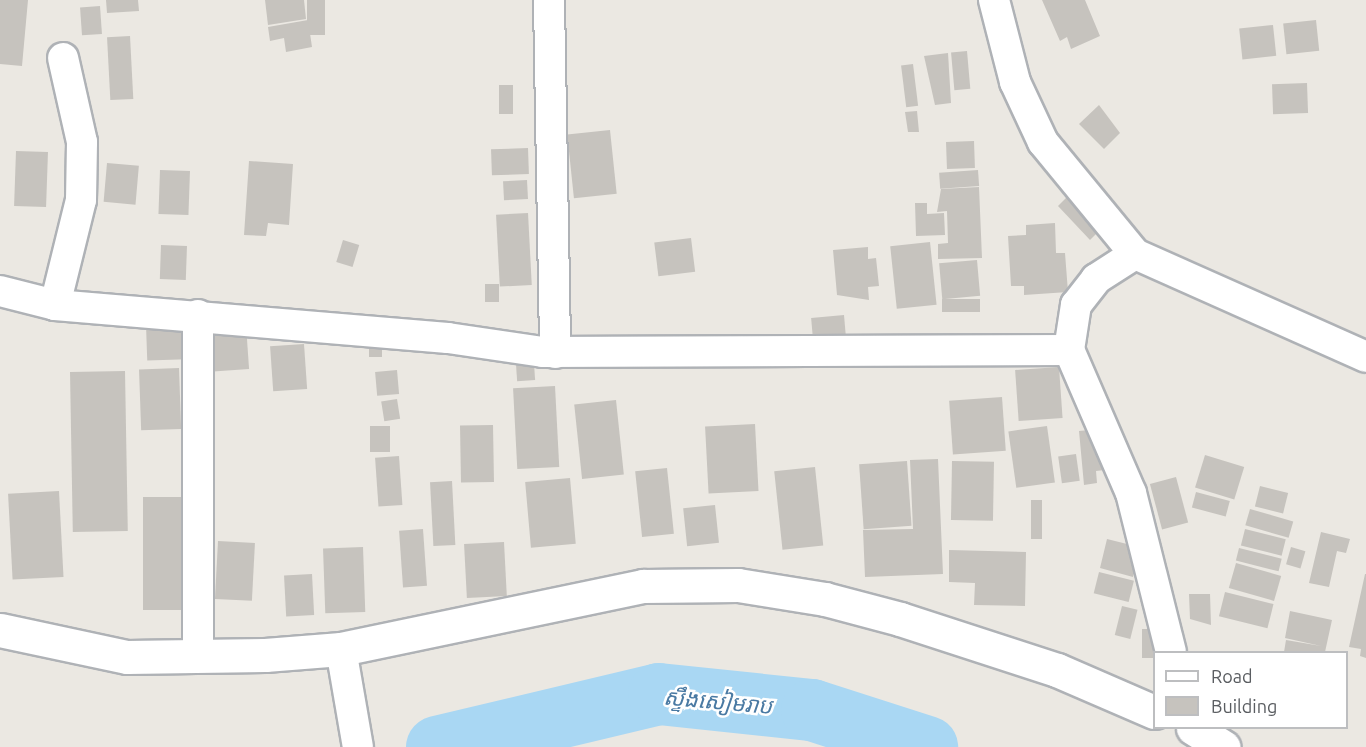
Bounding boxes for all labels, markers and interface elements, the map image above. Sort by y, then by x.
legend [1153,651,1348,729]
text: Road [1211,666,1253,686]
water label: ស្ទឹងសៀមរាប [663,683,773,719]
text: Building [1211,696,1277,716]

